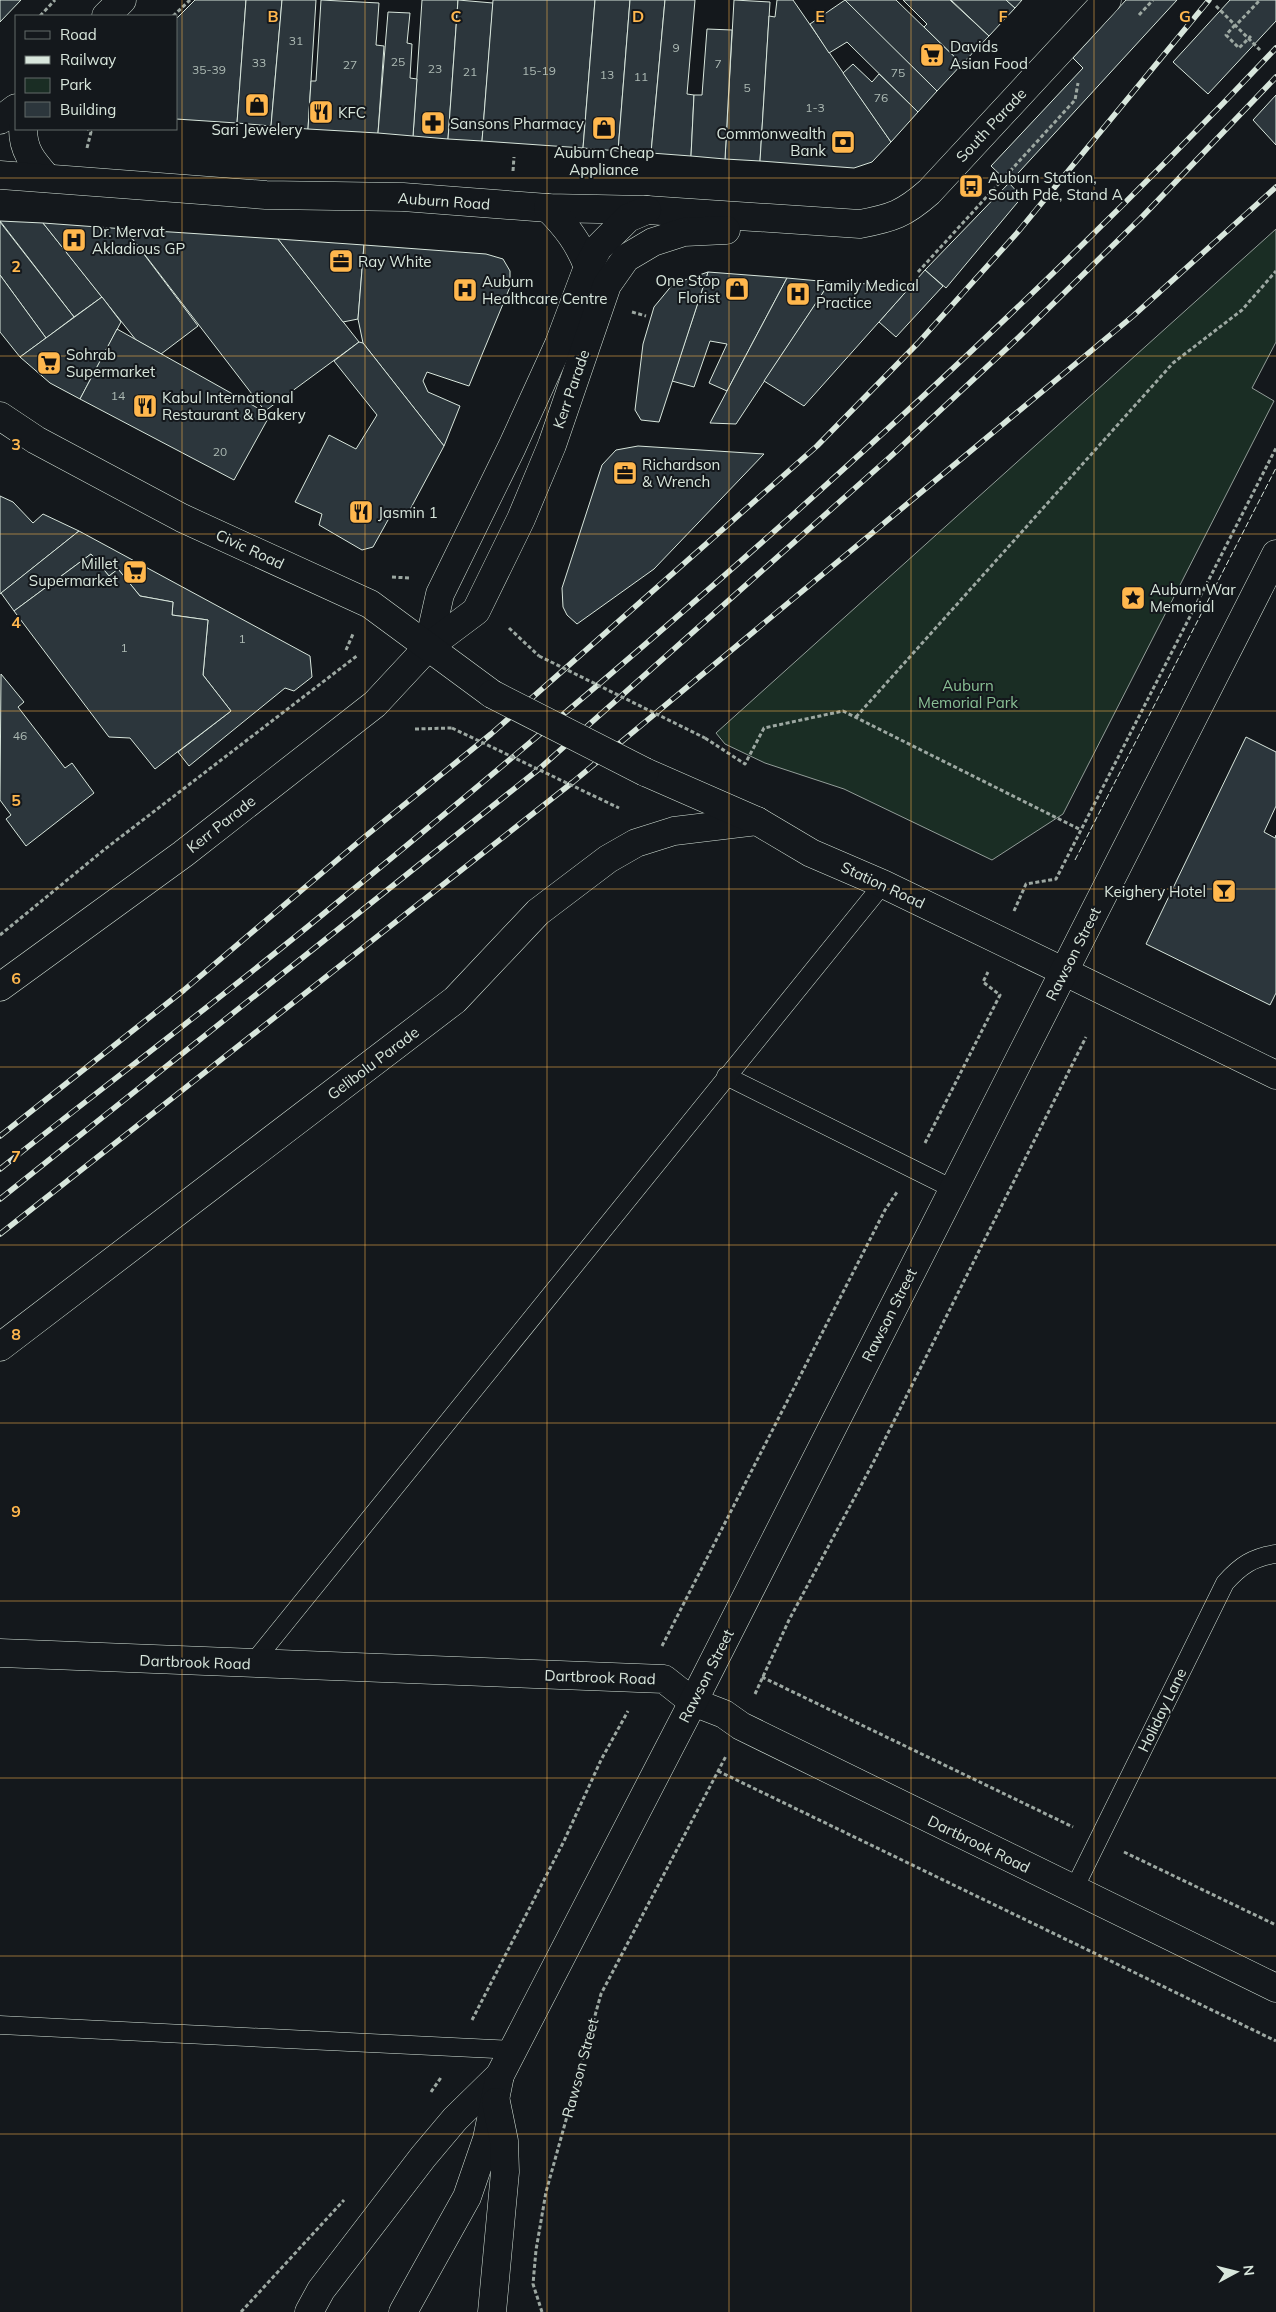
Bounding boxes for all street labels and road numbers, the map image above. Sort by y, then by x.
street label: South Parade [952,84,1030,166]
street label: Auburn Road [397,188,491,214]
street label: Kerr Parade [549,347,593,431]
street label: Civic Road [213,525,287,573]
street label: Kerr Parade [183,791,259,857]
street label: Station Road [838,857,928,913]
street label: Rawson Street [1041,904,1105,1004]
street label: Gelibolu Parade [323,1022,423,1104]
street label: Rawson Street [857,1265,921,1365]
street label: Rawson Street [674,1626,738,1726]
street label: Dartbrook Road [139,1651,251,1673]
street label: Holiday Lane [1133,1665,1191,1755]
street label: Dartbrook Road [544,1666,656,1688]
street label: Dartbrook Road [925,1811,1033,1877]
street label: Rawson Street [558,2016,602,2120]

